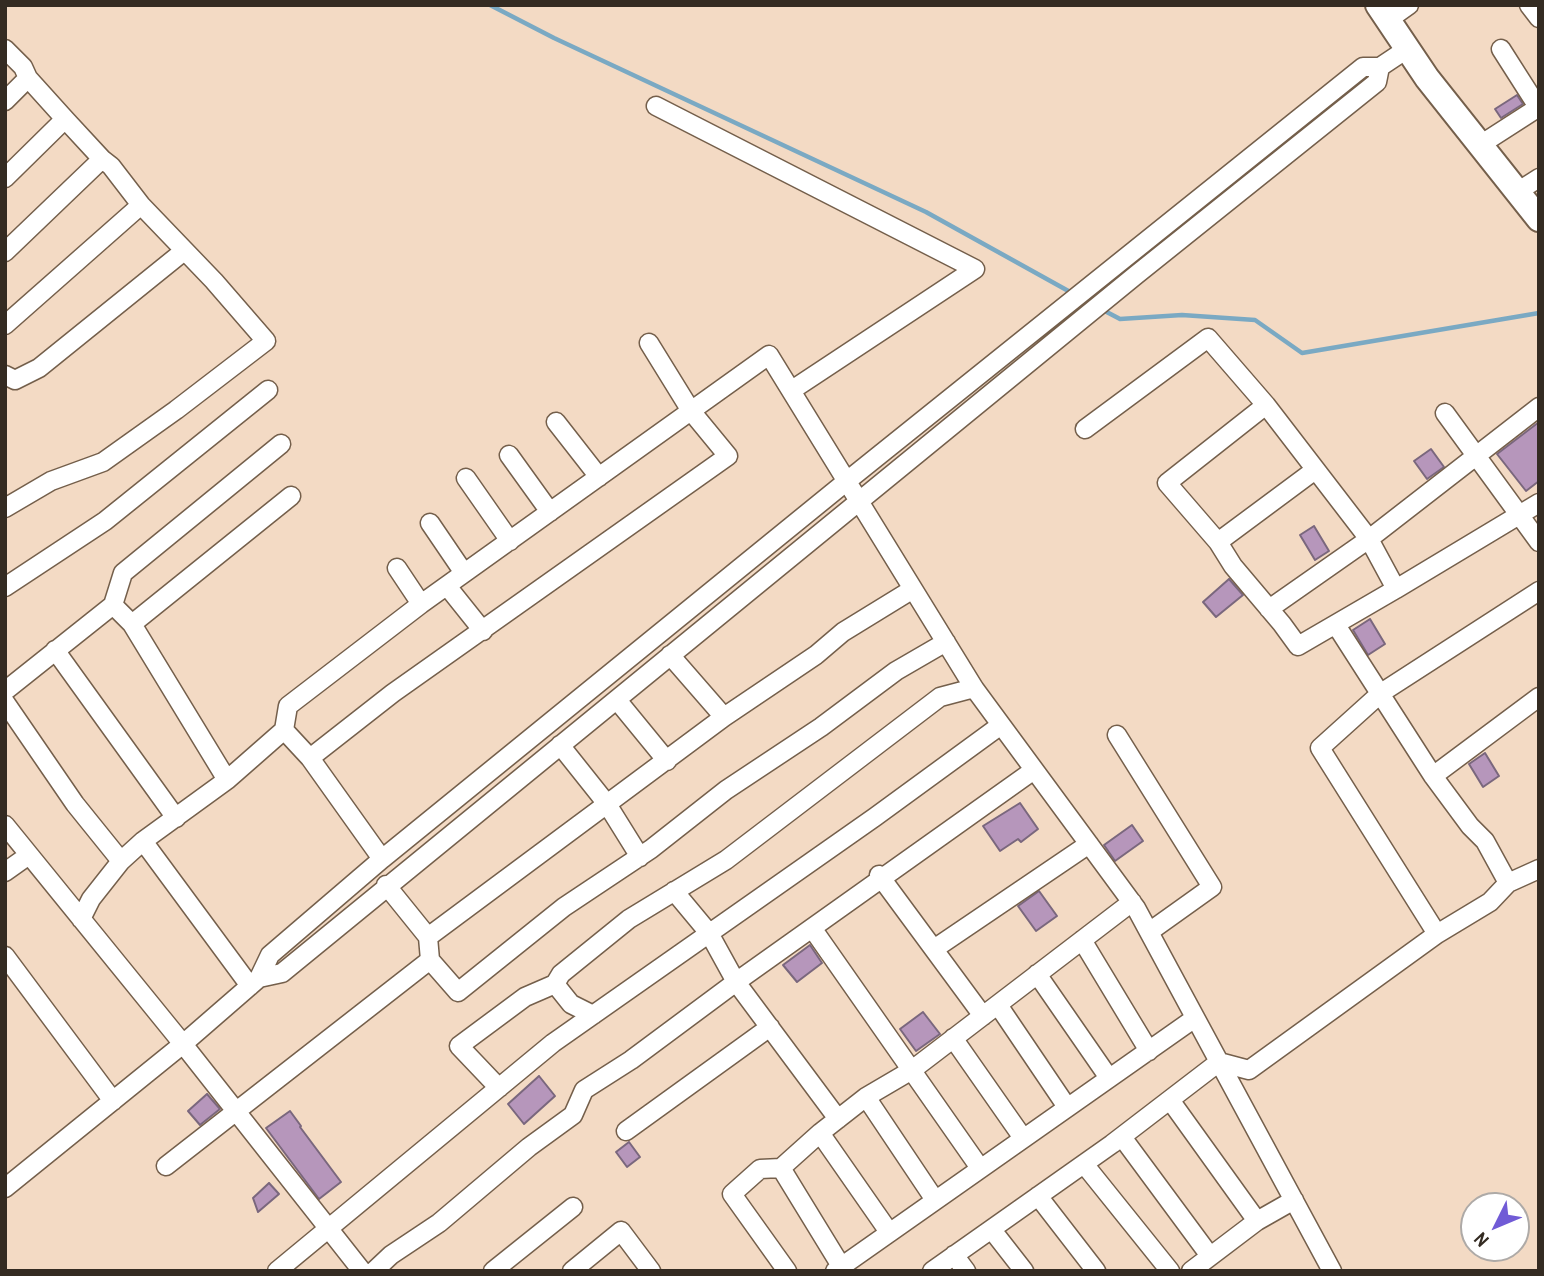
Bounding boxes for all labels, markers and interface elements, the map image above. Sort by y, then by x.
north arrow [1460,1192,1530,1262]
text: N [1468,1227,1494,1253]

